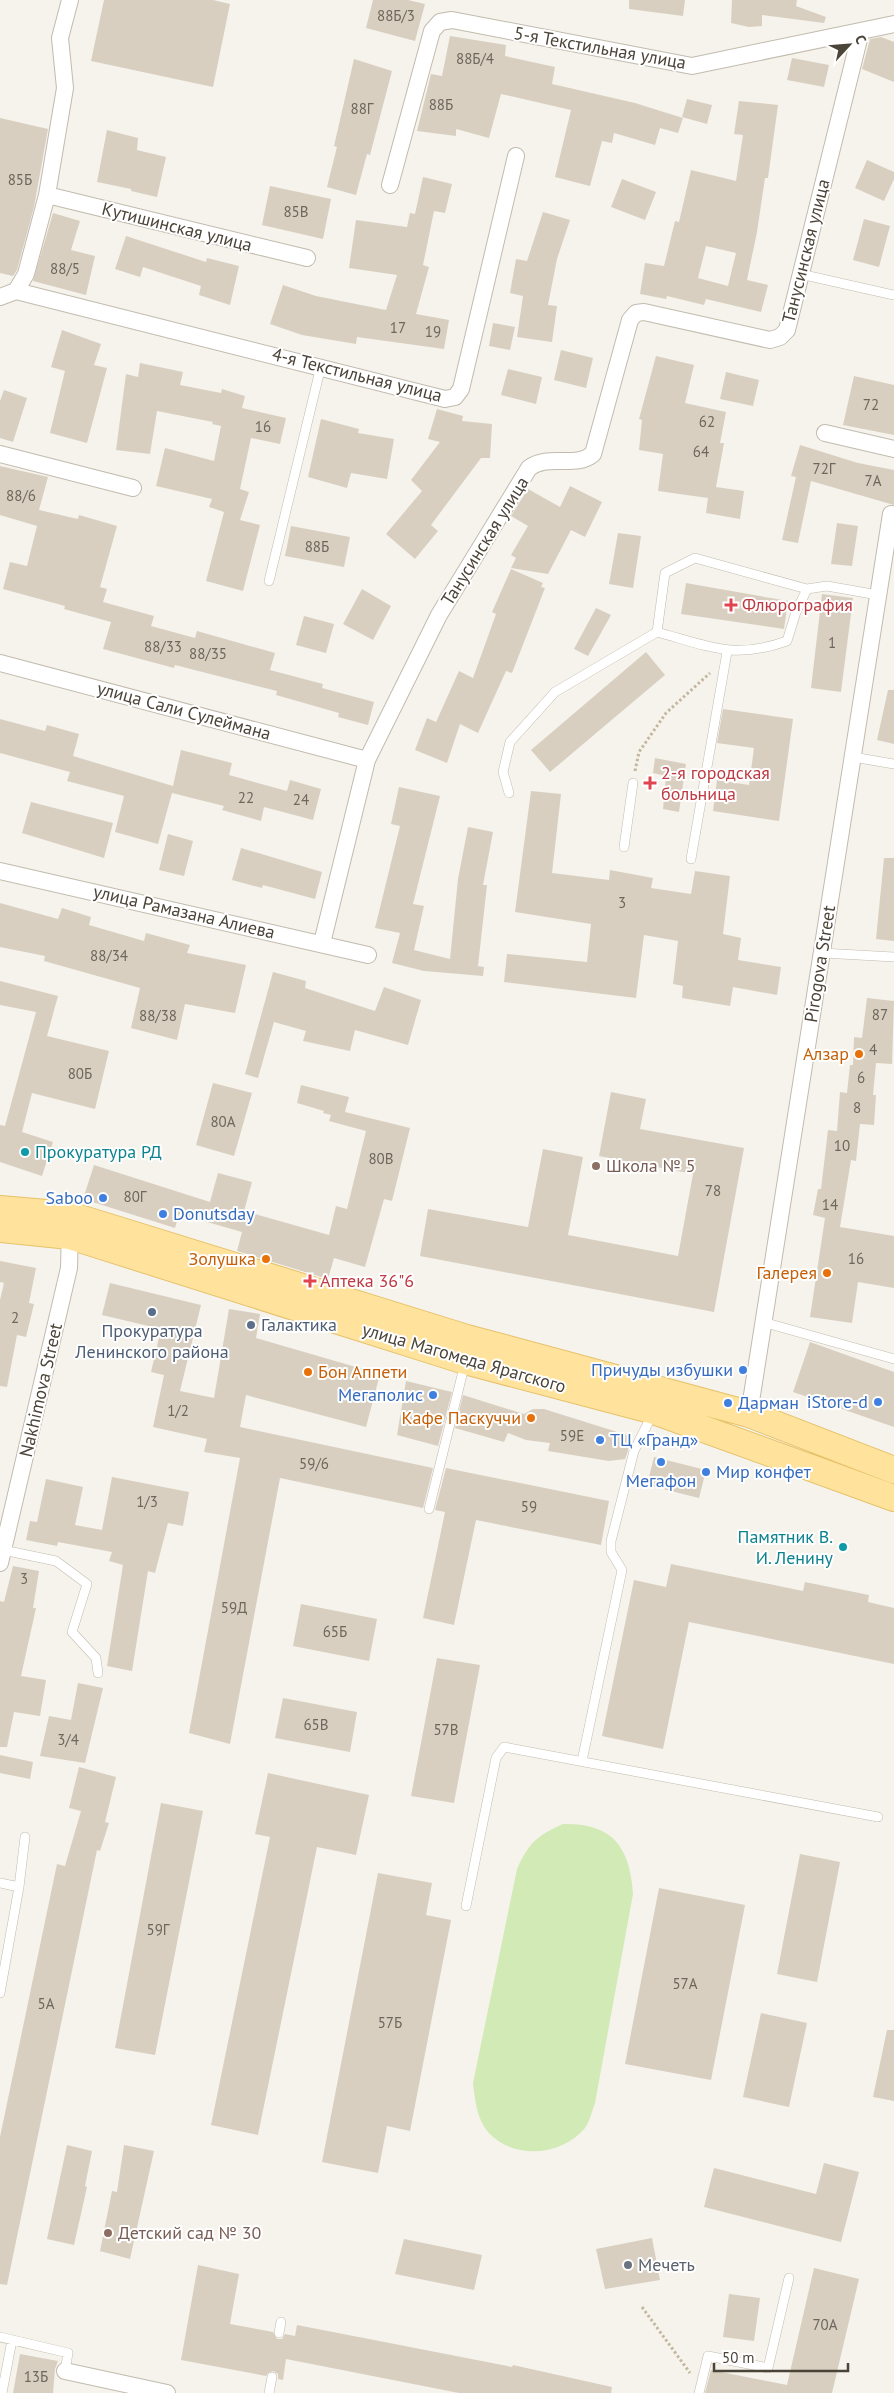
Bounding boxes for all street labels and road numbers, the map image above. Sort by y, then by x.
street label: 5-я Текстильная улица [512,21,688,74]
street label: Танусинская улица [777,177,835,325]
street label: Кутишинская улица [100,197,255,256]
street label: 4-я Текстильная улица [270,342,445,407]
street label: Танусинская улица [436,472,533,609]
street label: улица Сали Сулеймана [95,676,274,745]
street label: улица Рамазана Алиева [91,879,277,944]
street label: Pirogova Street [799,904,840,1024]
street label: улица Магомеда Ярагского [360,1317,569,1398]
street label: Nakhimova Street [14,1321,67,1459]

